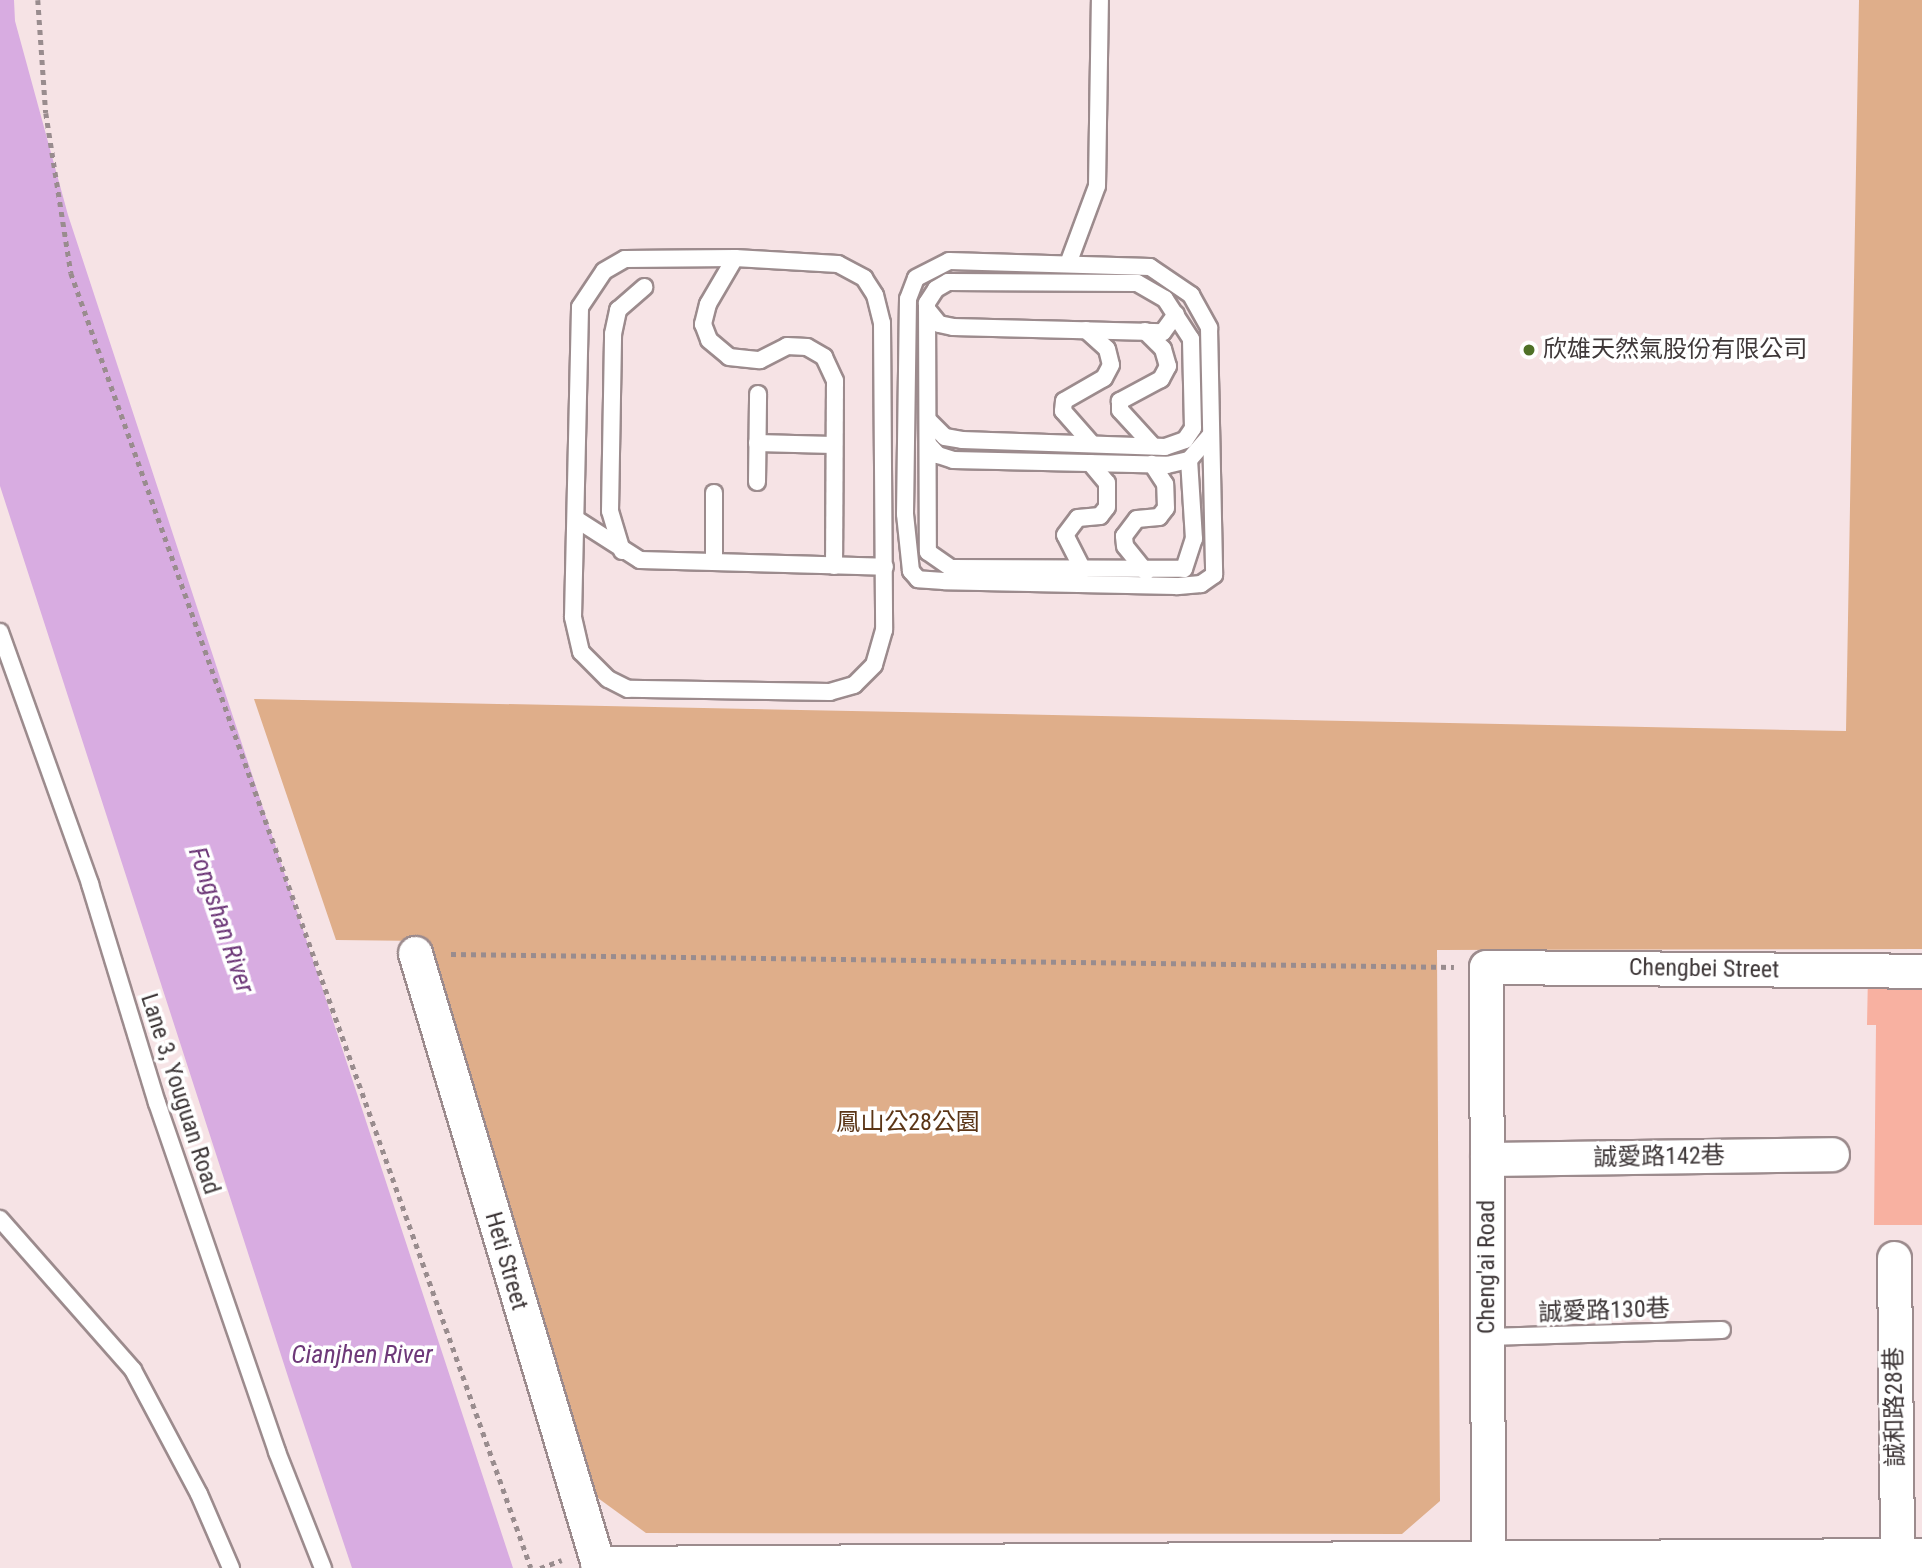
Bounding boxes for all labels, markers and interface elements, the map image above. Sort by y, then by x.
place label: 欣雄天然氣股份有限公司 [1543,336,1807,364]
marker: 欣雄天然氣股份有限公司 [1521,342,1537,358]
water label: Fongshan River [181,843,261,997]
street label: Chengbei Street [1629,953,1779,985]
street label: Lane 3, Youguan Road [134,990,226,1198]
park label: 鳳山公28公園 [836,1109,980,1137]
street label: 誠愛路142巷 [1593,1141,1725,1173]
street label: Cheng'ai Road [1473,1200,1501,1334]
street label: Heti Street [478,1209,534,1313]
street label: 誠愛路130巷 [1538,1294,1670,1328]
water label: Cianjhen River [291,1339,433,1371]
street label: 誠和路28巷 [1880,1347,1910,1467]

